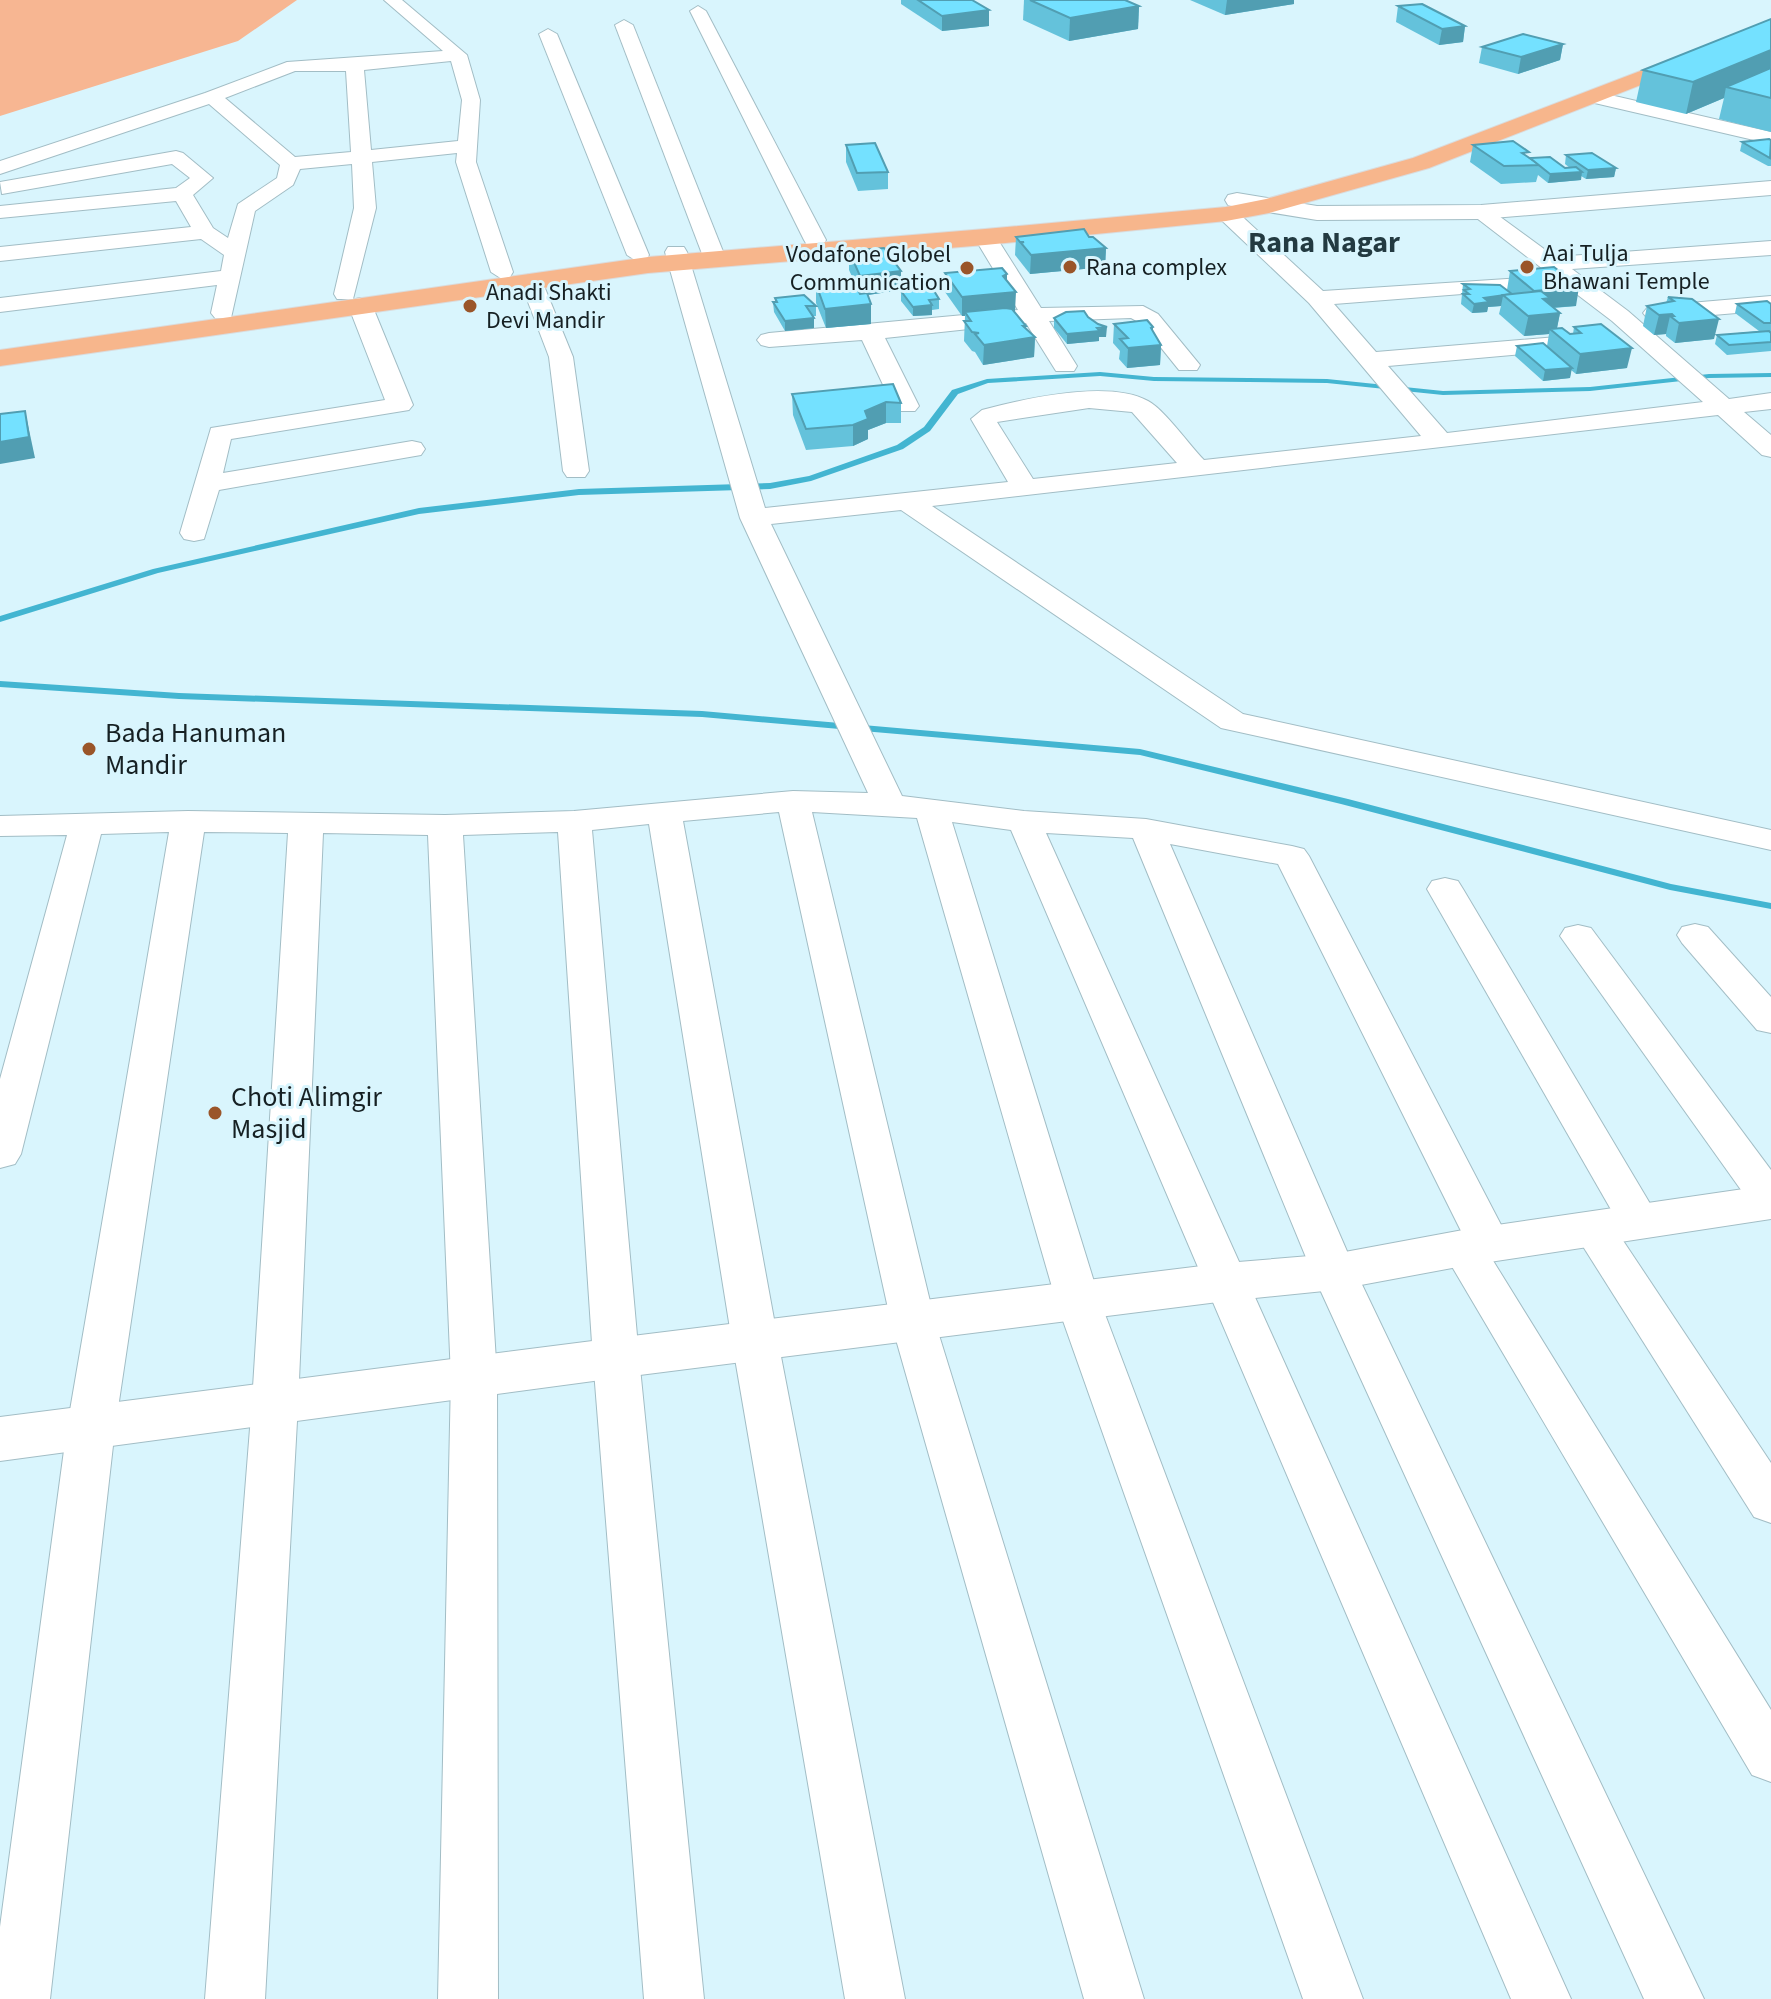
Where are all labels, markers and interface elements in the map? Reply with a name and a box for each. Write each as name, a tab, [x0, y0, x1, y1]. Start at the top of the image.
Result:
district label: Rana Nagar	[1248, 221, 1400, 264]
place label: Aai Tulja Bhawani Temple	[1543, 236, 1710, 299]
place label: Vodafone Globel Communication	[786, 237, 951, 300]
place label: Rana complex	[1086, 250, 1227, 285]
marker: Rana complex	[1061, 258, 1079, 276]
marker: Aai Tulja Bhawani Temple	[1518, 258, 1536, 276]
marker: Vodafone Globel Communication	[958, 259, 976, 277]
place label: Anadi Shakti Devi Mandir	[486, 275, 612, 338]
marker: Anadi Shakti Devi Mandir	[461, 297, 479, 315]
place label: Bada Hanuman Mandir	[105, 713, 286, 785]
marker: Bada Hanuman Mandir	[80, 740, 98, 758]
place label: Choti Alimgir Masjid	[231, 1077, 382, 1149]
marker: Choti Alimgir Masjid	[206, 1104, 224, 1122]

